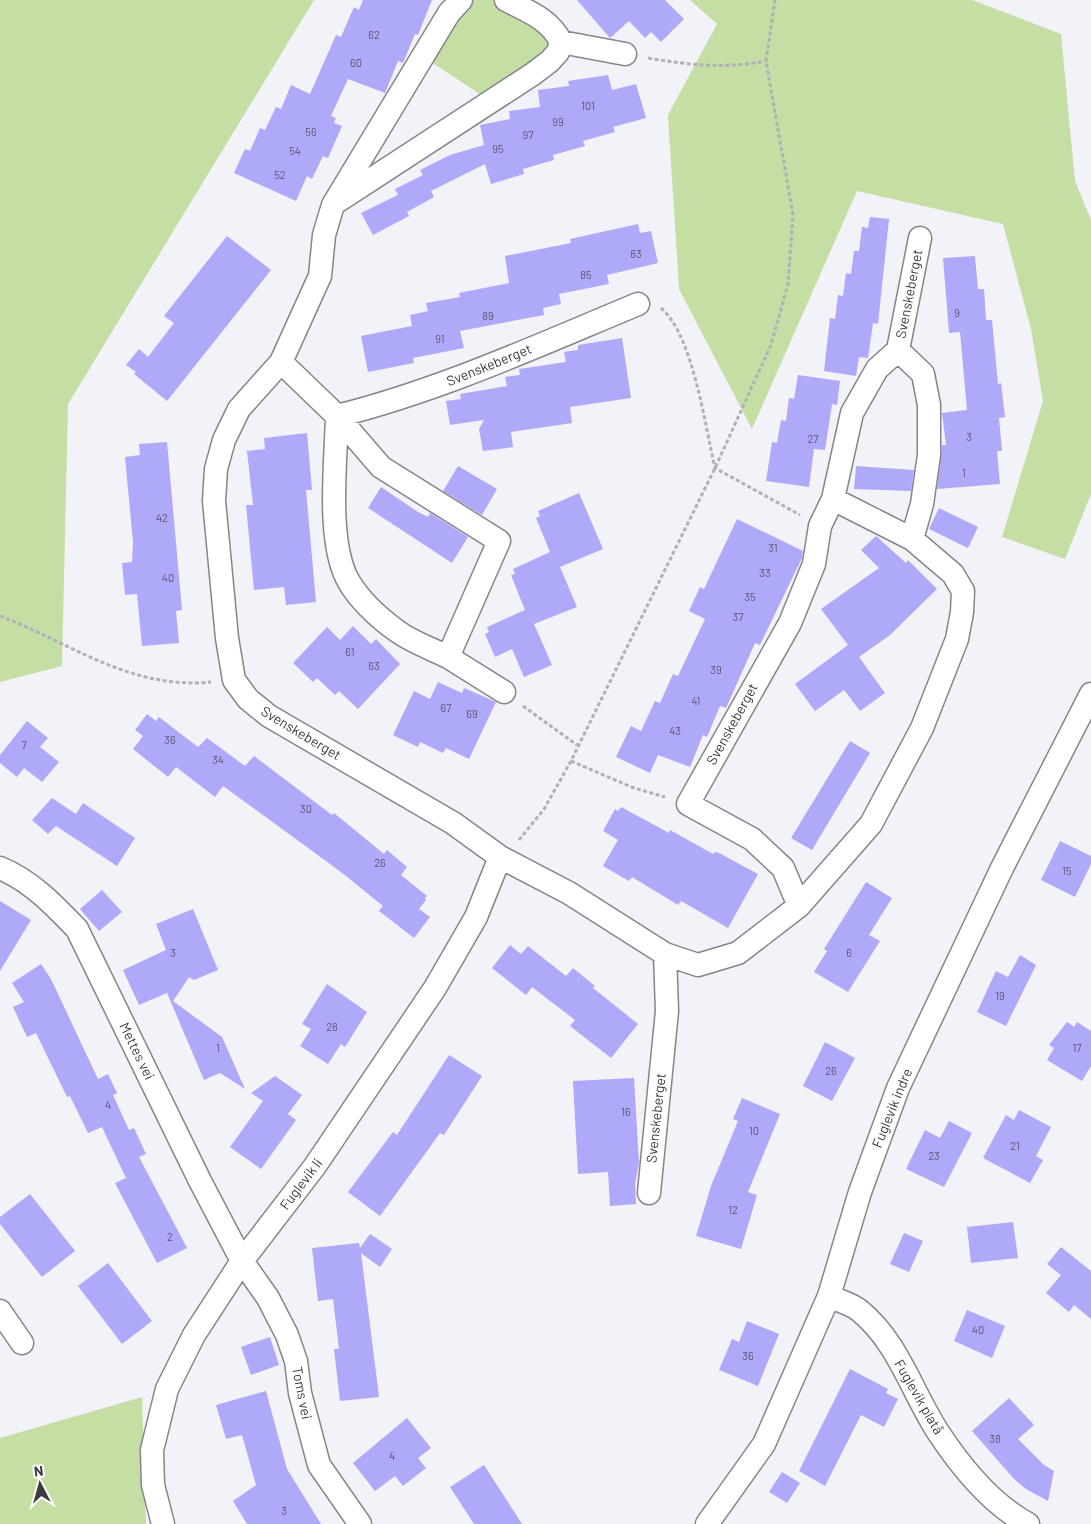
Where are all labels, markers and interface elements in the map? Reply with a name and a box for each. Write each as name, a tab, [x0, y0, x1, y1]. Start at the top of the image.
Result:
house number: 62	[368, 28, 380, 41]
house number: 60	[350, 56, 362, 69]
house number: 101	[581, 99, 595, 112]
house number: 99	[552, 115, 564, 128]
house number: 56	[305, 125, 317, 138]
house number: 97	[523, 128, 533, 141]
house number: 95	[492, 142, 504, 155]
house number: 54	[289, 144, 301, 157]
house number: 52	[274, 168, 286, 181]
house number: 83	[630, 247, 642, 260]
street label: Svenskeberget	[892, 248, 925, 340]
house number: 85	[580, 268, 592, 281]
house number: 9	[954, 306, 960, 319]
house number: 89	[482, 309, 494, 322]
house number: 91	[435, 332, 445, 345]
street label: Svenskeberget	[444, 340, 534, 389]
house number: 3	[966, 430, 972, 443]
house number: 27	[807, 432, 819, 445]
house number: 1	[962, 466, 966, 479]
house number: 42	[156, 511, 168, 524]
house number: 31	[768, 541, 778, 554]
house number: 33	[759, 566, 771, 579]
house number: 40	[162, 571, 174, 584]
house number: 35	[744, 590, 756, 603]
house number: 37	[733, 610, 743, 623]
house number: 61	[345, 645, 355, 658]
house number: 63	[368, 659, 380, 672]
house number: 39	[710, 663, 722, 676]
street label: Svenskeberget	[702, 680, 761, 767]
house number: 41	[692, 694, 700, 707]
house number: 67	[441, 701, 451, 714]
street label: Svenskeberget	[258, 702, 344, 763]
house number: 69	[466, 707, 478, 720]
house number: 43	[669, 724, 681, 737]
house number: 36	[164, 733, 176, 746]
house number: 7	[21, 738, 27, 751]
house number: 34	[212, 753, 224, 766]
house number: 30	[300, 802, 312, 815]
house number: 26	[374, 856, 386, 869]
house number: 15	[1062, 864, 1072, 877]
house number: 3	[170, 946, 176, 959]
house number: 6	[846, 946, 852, 959]
house number: 19	[995, 989, 1005, 1002]
street label: Mettes vei	[116, 1019, 159, 1082]
house number: 28	[326, 1020, 338, 1033]
house number: 1	[216, 1041, 220, 1054]
house number: 17	[1072, 1041, 1082, 1054]
house number: 26	[825, 1064, 837, 1077]
street label: Fuglevik indre	[868, 1065, 915, 1150]
street label: Svenskeberget	[642, 1072, 669, 1164]
house number: 4	[105, 1098, 111, 1111]
house number: 16	[621, 1105, 631, 1118]
house number: 10	[749, 1124, 759, 1137]
house number: 21	[1010, 1139, 1020, 1152]
house number: 23	[928, 1149, 940, 1162]
street label: Fuglevik li	[276, 1155, 325, 1213]
house number: 12	[728, 1203, 738, 1216]
house number: 2	[167, 1230, 173, 1243]
house number: 40	[972, 1323, 984, 1336]
house number: 36	[742, 1349, 754, 1362]
street label: Fuglevik platå	[891, 1356, 948, 1437]
street label: Toms vei	[289, 1365, 316, 1421]
house number: 38	[989, 1432, 1001, 1445]
house number: 4	[389, 1449, 395, 1462]
north arrow	[15, 1459, 65, 1509]
text: N	[33, 1462, 44, 1480]
house number: 3	[281, 1504, 287, 1517]

